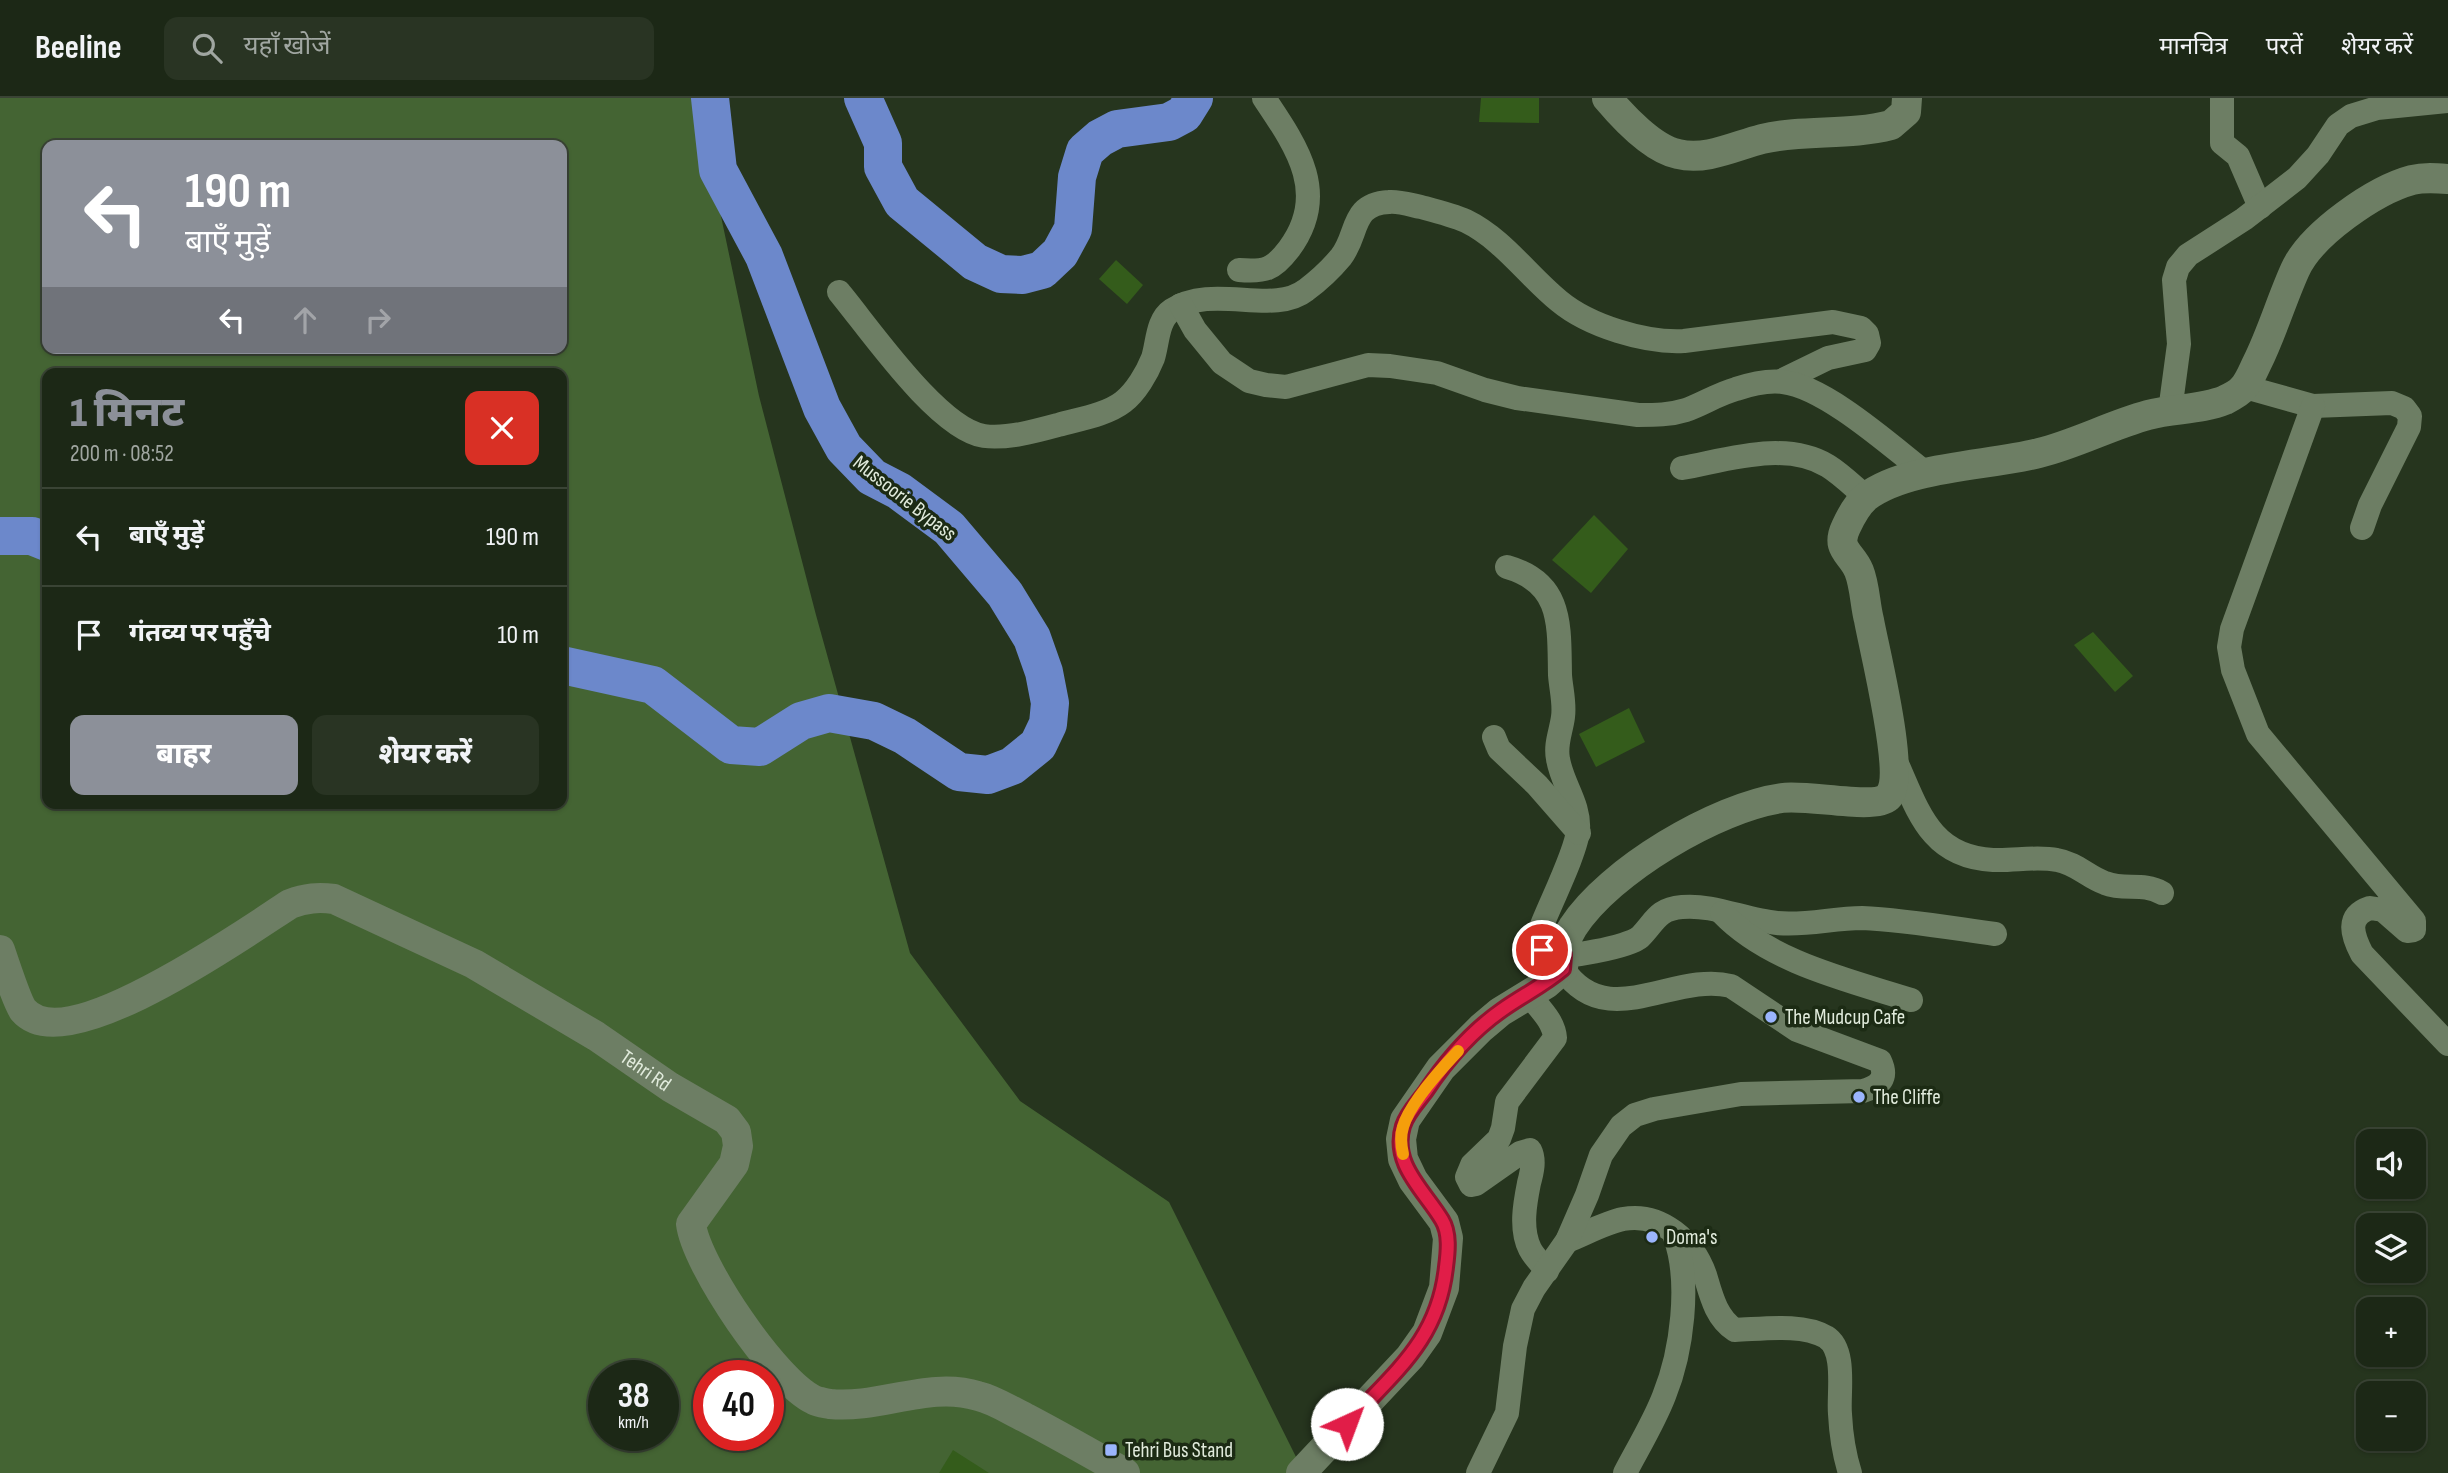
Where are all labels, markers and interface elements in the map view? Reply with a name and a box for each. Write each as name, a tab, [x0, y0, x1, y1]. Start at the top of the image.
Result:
search box	[164, 17, 654, 80]
text: Beeline	[35, 28, 122, 68]
icon: search	[188, 29, 226, 67]
text: यहाँ खोजें	[244, 31, 331, 62]
text: मानचित्र	[2159, 32, 2228, 61]
text: परतें	[2266, 32, 2303, 61]
text: शेयर करें	[2341, 32, 2413, 61]
text: 190 m	[185, 163, 291, 222]
icon: left	[70, 168, 161, 259]
text: बाएँ मुड़ें	[185, 223, 271, 262]
icon: left	[213, 301, 251, 339]
icon: ahead	[286, 301, 324, 339]
icon: right	[359, 301, 397, 339]
text: 1 मिनट	[70, 388, 184, 439]
button: close	[465, 391, 539, 465]
text: 200 m · 08:52	[70, 440, 174, 468]
street label: Mussoorie Bypass	[848, 450, 961, 546]
icon: left	[70, 518, 108, 556]
text: बाएँ मुड़ें	[129, 520, 204, 551]
text: 190 m	[486, 522, 539, 553]
icon: arrive	[70, 616, 108, 654]
text: गंतव्य पर पहुँचे	[129, 618, 271, 649]
text: 10 m	[497, 620, 539, 651]
button: बाहर	[70, 715, 298, 795]
button: शेयर करें	[312, 715, 539, 795]
pin	[1512, 920, 1572, 980]
icon: arrive	[1523, 931, 1561, 969]
place label: The Mudcup Cafe	[1785, 1005, 1905, 1030]
marker: The Mudcup Cafe	[1763, 1009, 1779, 1025]
street label: Tehri Rd	[615, 1045, 676, 1097]
place label: The Cliffe	[1873, 1085, 1941, 1110]
marker: The Cliffe	[1851, 1089, 1867, 1105]
map controls	[2356, 1129, 2426, 1451]
button: sound	[2356, 1129, 2426, 1199]
button: layers	[2356, 1213, 2426, 1283]
place label: Doma's	[1666, 1225, 1717, 1250]
marker: Doma's	[1644, 1229, 1660, 1245]
button: +	[2356, 1297, 2426, 1367]
speed limit sign: 40	[693, 1360, 784, 1451]
text: 38	[617, 1375, 650, 1418]
button: −	[2356, 1381, 2426, 1451]
position arrow	[1310, 1387, 1384, 1461]
text: km/h	[618, 1412, 649, 1433]
place label: Tehri Bus Stand	[1125, 1438, 1233, 1463]
marker: Tehri Bus Stand	[1103, 1442, 1119, 1458]

